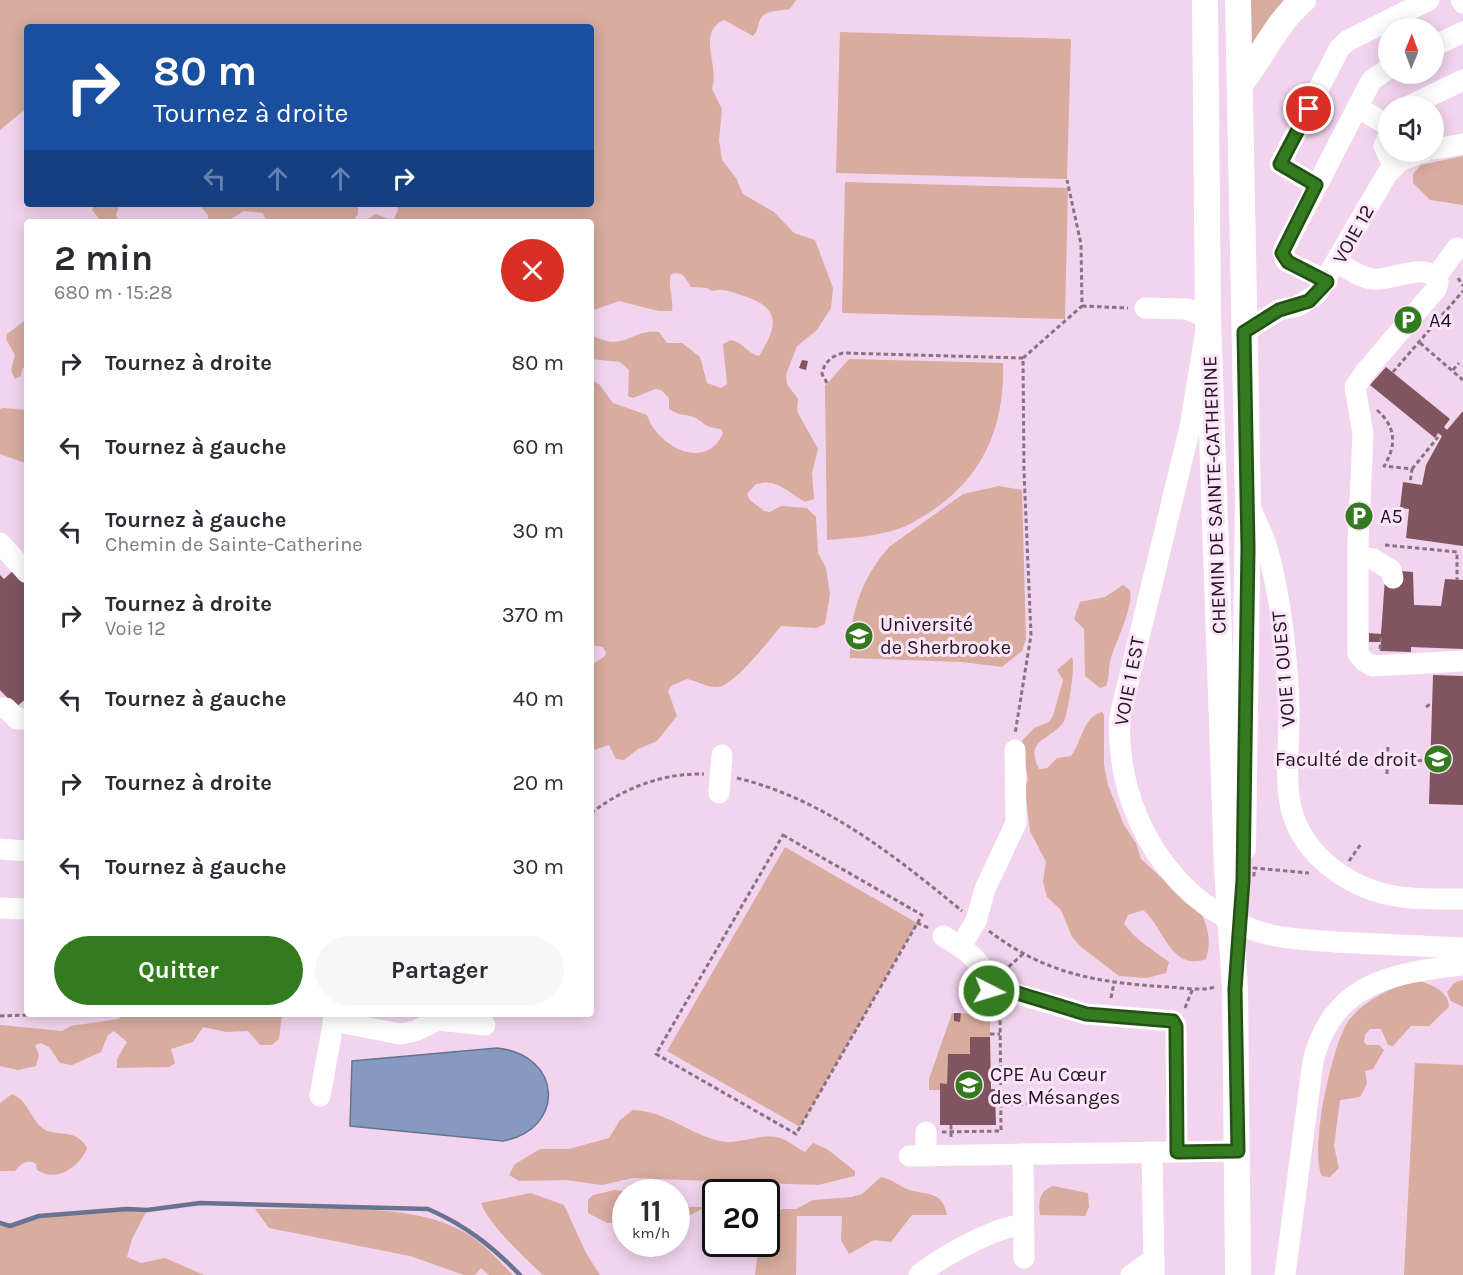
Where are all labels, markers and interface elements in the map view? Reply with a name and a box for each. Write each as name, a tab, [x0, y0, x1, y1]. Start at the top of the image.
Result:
north arrow	[1378, 18, 1444, 84]
map controls	[1378, 18, 1444, 162]
text: 80 m	[153, 46, 257, 96]
icon: right	[54, 48, 132, 126]
pin	[1283, 83, 1334, 134]
icon: arrive	[1292, 92, 1325, 125]
button: sound	[1378, 96, 1444, 162]
text: Tournez à droite	[153, 97, 348, 129]
icon: left	[198, 162, 231, 195]
icon: ahead	[261, 162, 294, 195]
icon: ahead	[324, 162, 357, 195]
icon: right	[387, 162, 420, 195]
street label: VOIE 12	[1328, 201, 1379, 268]
text: 2 min	[54, 237, 153, 279]
button: close	[501, 239, 564, 302]
text: 680 m · 15:28	[54, 281, 173, 304]
parking icon: A4	[1392, 304, 1424, 336]
place label: A4	[1429, 309, 1452, 332]
icon: right	[54, 347, 87, 380]
text: Tournez à droite	[105, 350, 272, 376]
text: 80 m	[512, 350, 564, 376]
street label: CHEMIN DE SAINTE-CATHERINE	[1198, 355, 1231, 635]
icon: left	[54, 431, 87, 464]
text: Tournez à gauche	[105, 434, 286, 460]
text: 60 m	[513, 434, 564, 460]
parking icon: A5	[1343, 500, 1375, 532]
place label: A5	[1380, 505, 1403, 528]
text: Tournez à gauche	[105, 507, 286, 533]
icon: left	[54, 515, 87, 548]
text: 30 m	[512, 518, 564, 544]
text: Chemin de Sainte-Catherine	[105, 533, 363, 556]
text: Tournez à droite	[105, 591, 272, 617]
icon: right	[54, 599, 87, 632]
text: 370 m	[502, 602, 564, 628]
street label: VOIE 1 OUEST	[1267, 610, 1300, 728]
place label: Université de Sherbrooke	[880, 613, 1011, 659]
text: Voie 12	[105, 617, 166, 640]
school or university icon: Université de Sherbrooke	[843, 620, 875, 652]
street label: VOIE 1 EST	[1110, 635, 1149, 728]
icon: left	[54, 683, 87, 716]
text: Tournez à gauche	[105, 686, 286, 712]
text: 40 m	[513, 686, 564, 712]
school or university icon: Faculté de droit	[1422, 743, 1454, 775]
place label: Faculté de droit	[1275, 748, 1417, 771]
icon: right	[54, 767, 87, 800]
text: Tournez à droite	[105, 770, 272, 796]
text: 20 m	[512, 770, 564, 796]
icon: left	[54, 851, 87, 884]
text: Tournez à gauche	[105, 854, 286, 880]
text: 30 m	[512, 854, 564, 880]
button: Quitter	[54, 936, 303, 1005]
button: Partager	[315, 936, 564, 1005]
position arrow	[957, 959, 1021, 1023]
place label: CPE Au Cœur des Mésanges	[990, 1063, 1120, 1109]
school or university icon: CPE Au Cœur des Mésanges	[953, 1069, 985, 1101]
speed limit sign: 20	[702, 1179, 780, 1257]
text: 11	[640, 1193, 662, 1229]
text: km/h	[632, 1224, 670, 1242]

